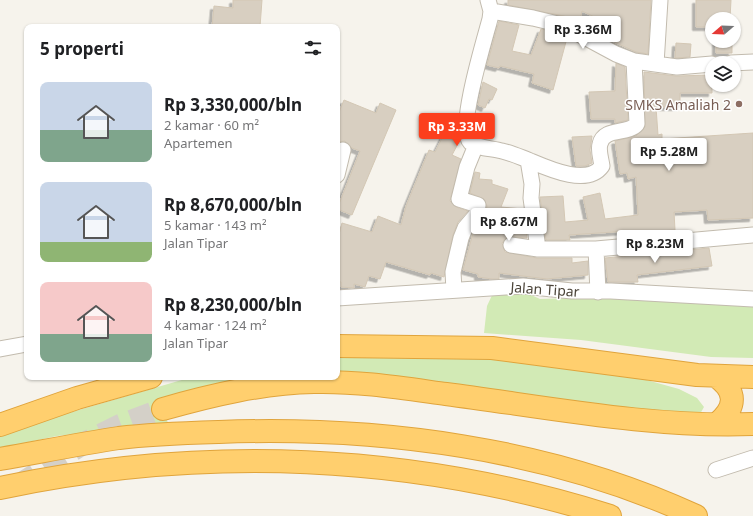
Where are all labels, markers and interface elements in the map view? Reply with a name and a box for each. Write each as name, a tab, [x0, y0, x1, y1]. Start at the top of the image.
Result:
north arrow	[705, 12, 741, 48]
map controls	[705, 12, 741, 92]
pin: Rp 3.36M	[542, 16, 624, 50]
text: Rp 3.36M	[554, 20, 612, 38]
text: 5 properti	[40, 37, 124, 60]
icon: filters	[302, 37, 324, 59]
button: layers	[705, 56, 741, 92]
text: Rp 3,330,000/bln	[164, 93, 302, 116]
place label: SMKS Amaliah 2	[625, 95, 731, 114]
icon: home	[72, 98, 120, 146]
marker: SMKS Amaliah 2	[734, 99, 744, 109]
pin: Rp 3.33M	[416, 113, 498, 147]
text: 2 kamar · 60 m²	[164, 116, 259, 134]
text: Rp 3.33M	[428, 117, 486, 135]
text: Apartemen	[164, 134, 233, 152]
pin: Rp 5.28M	[628, 138, 710, 172]
text: Rp 5.28M	[640, 142, 698, 160]
text: Rp 8,670,000/bln	[164, 193, 302, 216]
icon: home	[72, 198, 120, 246]
pin: Rp 8.67M	[468, 208, 550, 242]
text: Rp 8.67M	[480, 212, 538, 230]
text: 5 kamar · 143 m²	[164, 216, 267, 234]
pin: Rp 8.23M	[614, 230, 696, 264]
text: Jalan Tipar	[164, 234, 228, 252]
text: Rp 8.23M	[626, 234, 684, 252]
street label: Jalan Tipar	[508, 277, 580, 301]
text: Rp 8,230,000/bln	[164, 293, 302, 316]
icon: home	[72, 298, 120, 346]
text: 4 kamar · 124 m²	[164, 316, 267, 334]
text: Jalan Tipar	[164, 334, 228, 352]

